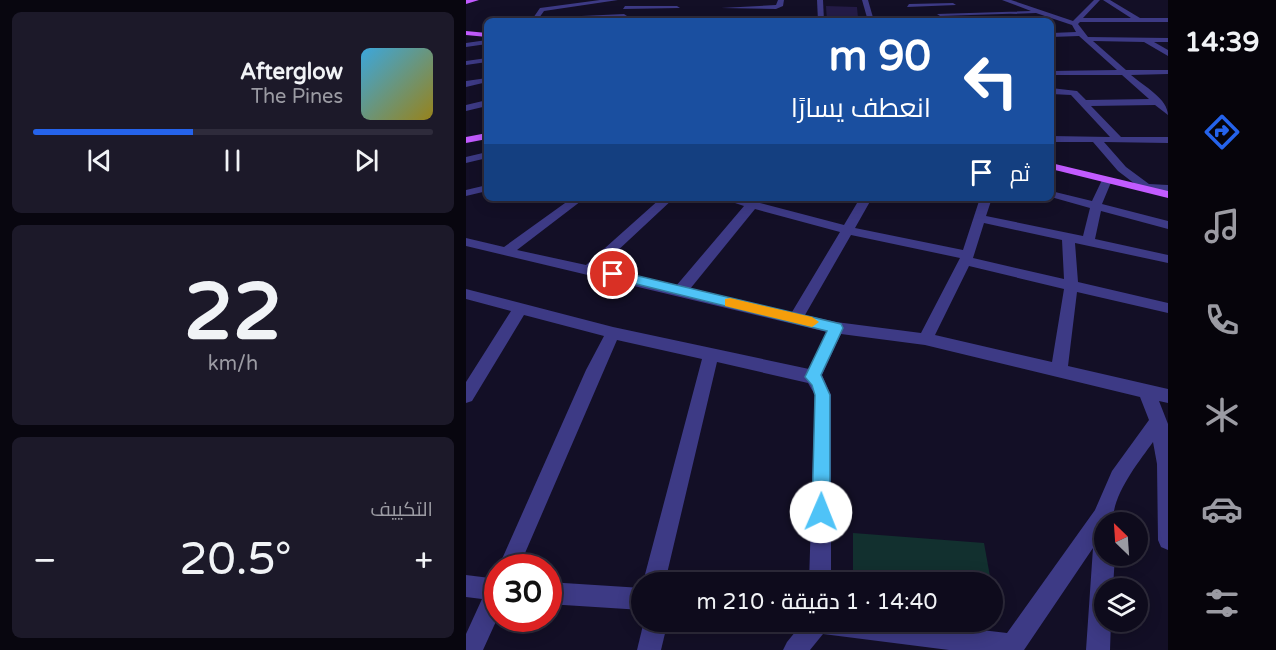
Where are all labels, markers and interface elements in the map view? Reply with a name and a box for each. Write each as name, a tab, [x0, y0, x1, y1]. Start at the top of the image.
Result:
text: 14:39	[1185, 26, 1259, 59]
text: 90 m	[829, 31, 931, 82]
icon: left	[952, 42, 1030, 120]
text: Afterglow	[240, 59, 343, 85]
text: The Pines	[251, 85, 343, 109]
text: انعطف يسارًا	[791, 92, 931, 125]
icon: directions	[1201, 111, 1243, 153]
icon: previous	[83, 144, 116, 177]
icon: pause	[216, 144, 249, 177]
icon: next	[350, 144, 383, 177]
icon: arrive	[965, 156, 998, 189]
text: ثم	[1010, 161, 1030, 187]
icon: music	[1201, 205, 1243, 247]
pin	[587, 248, 638, 299]
icon: arrive	[596, 257, 629, 290]
text: 22	[184, 266, 282, 360]
icon: phone	[1201, 299, 1243, 341]
text: km/h	[208, 352, 258, 376]
icon: climate	[1201, 394, 1243, 436]
position arrow	[789, 480, 853, 544]
icon: car	[1201, 488, 1243, 530]
text: التكييف	[370, 498, 433, 522]
north arrow	[1094, 512, 1148, 566]
map controls	[1094, 512, 1148, 632]
text: 20.5°	[179, 533, 292, 587]
text: −	[33, 541, 57, 580]
text: +	[414, 541, 433, 580]
speed limit sign: 30	[484, 554, 562, 632]
button: layers	[1094, 578, 1148, 632]
icon: filters	[1201, 582, 1243, 624]
text: 14:40 · 1 دقيقة · 210 m	[697, 589, 937, 615]

